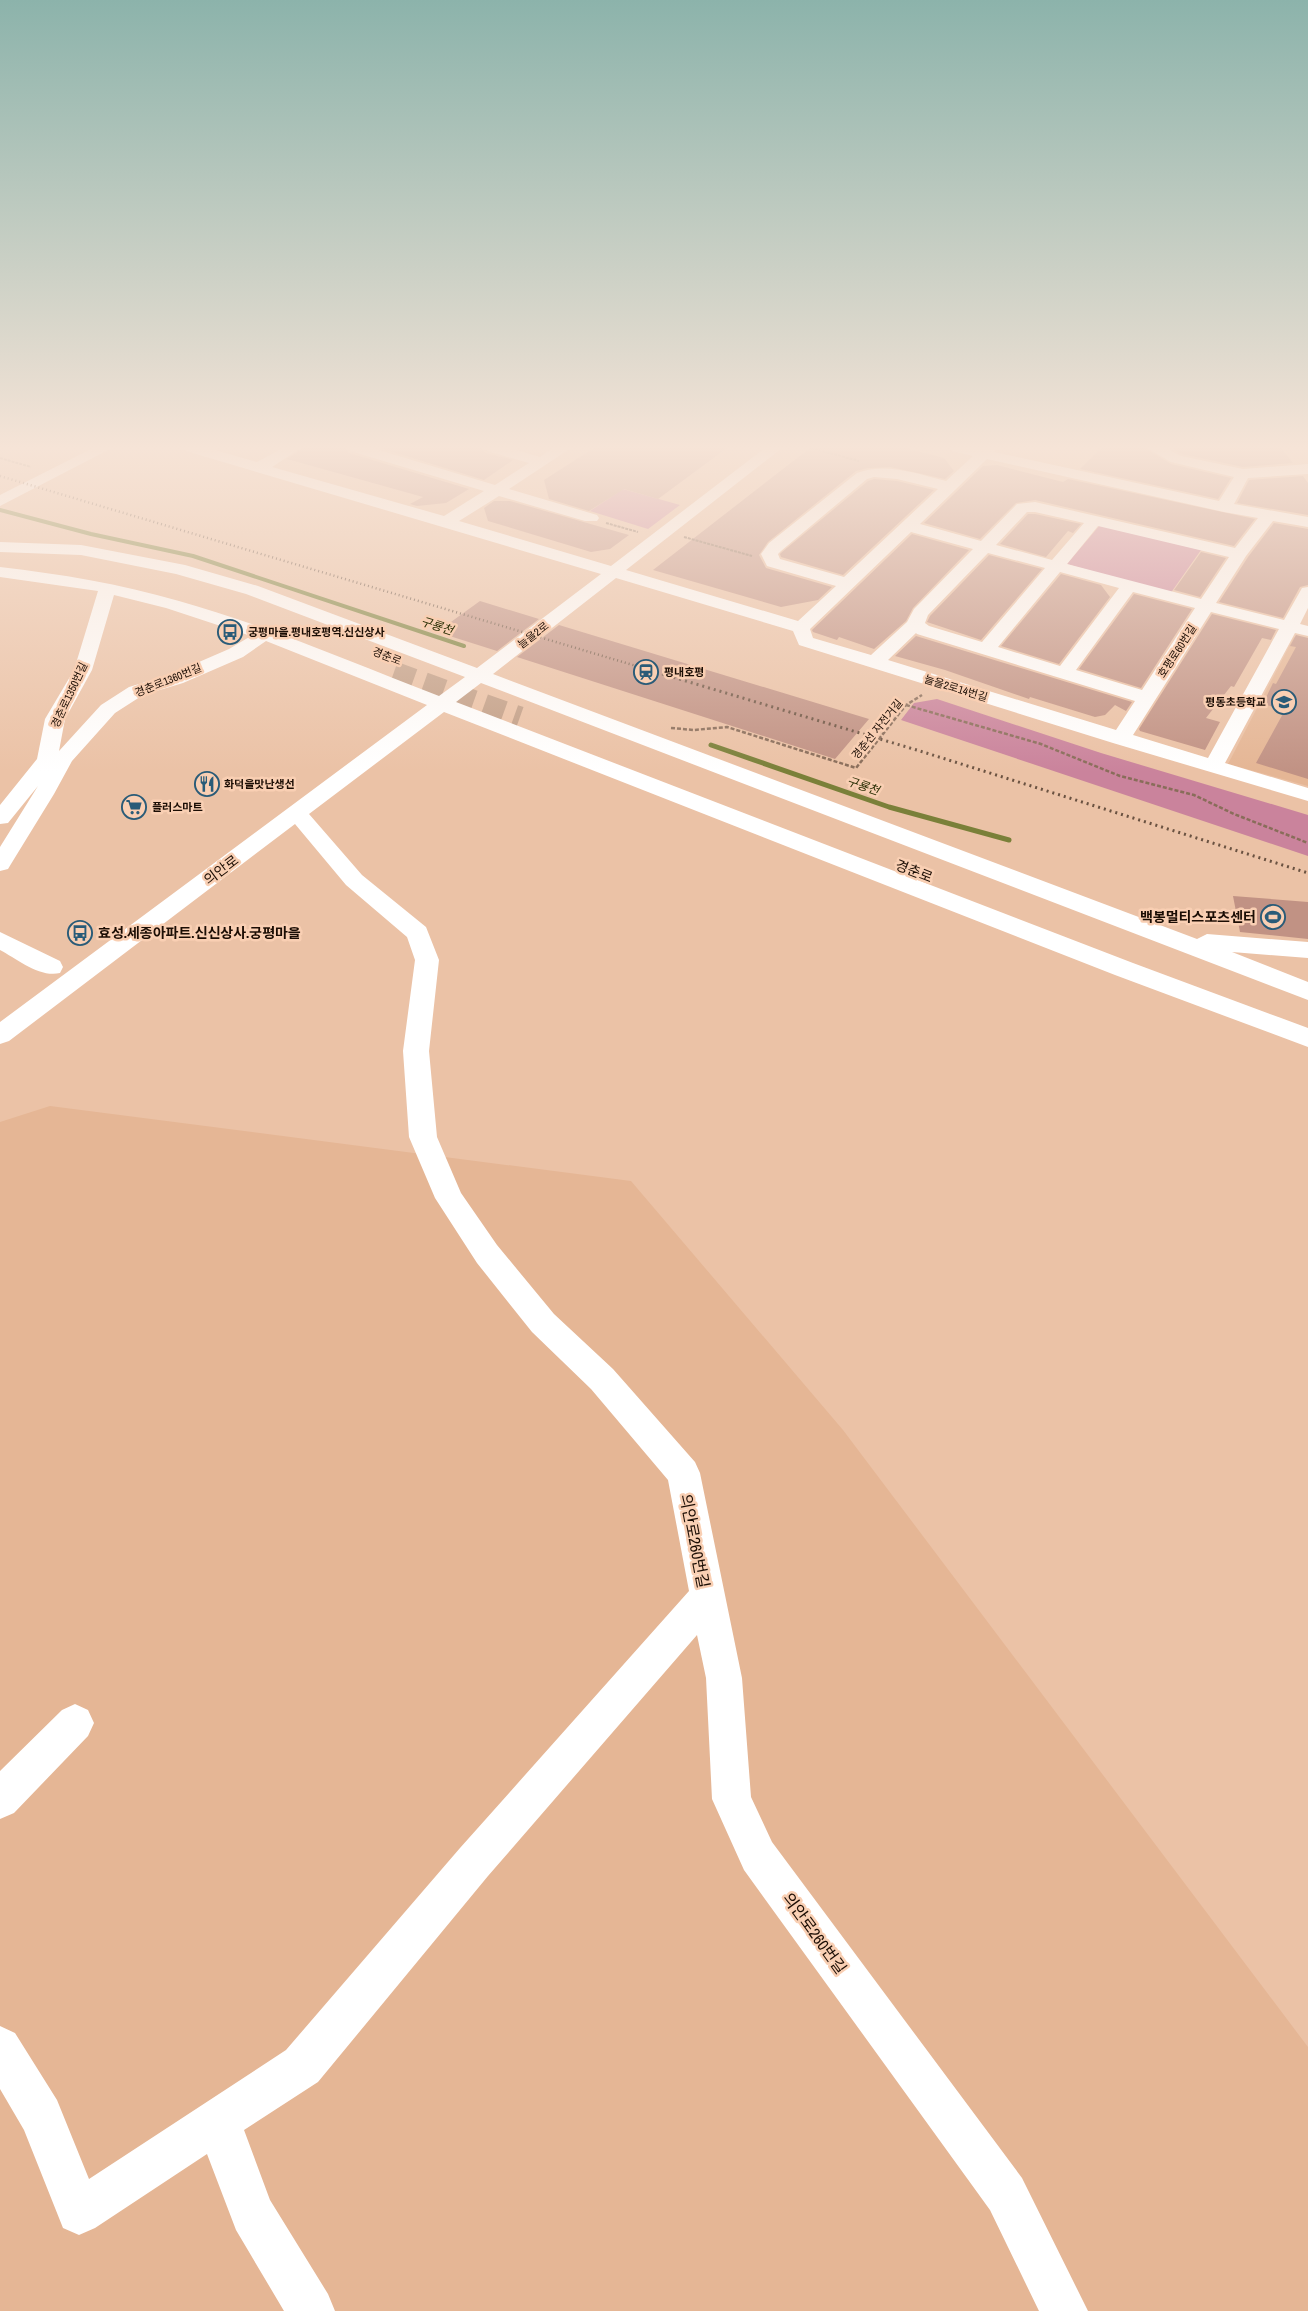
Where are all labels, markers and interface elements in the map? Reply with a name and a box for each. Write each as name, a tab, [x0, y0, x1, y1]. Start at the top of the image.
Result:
water label: 구룡천	[419, 613, 457, 639]
bus stop icon: 궁평마을.평내호평역.신신상사	[217, 619, 243, 645]
street label: 늘을2로	[515, 619, 551, 651]
street label: 호평로60번길	[1155, 622, 1199, 680]
place label: 궁평마을.평내호평역.신신상사	[248, 625, 385, 639]
street label: 경춘로	[370, 644, 404, 668]
station icon: 평내호평	[633, 659, 659, 685]
street label: 경춘로1350번길	[48, 660, 90, 730]
street label: 경춘로1360번길	[133, 660, 203, 700]
place label: 평내호평	[664, 665, 704, 679]
street label: 늘을2로14번길	[923, 672, 989, 704]
school or university icon: 평동초등학교	[1271, 689, 1297, 715]
place label: 평동초등학교	[1205, 695, 1266, 709]
street label: 경춘선 자전거길	[848, 696, 906, 762]
restaurant icon: 화덕을맛난생선	[194, 771, 220, 797]
water label: 구룡천	[845, 773, 883, 800]
place label: 화덕을맛난생선	[224, 777, 295, 791]
supermarket icon: 플러스마트	[121, 794, 147, 820]
place label: 플러스마트	[152, 800, 203, 814]
street label: 의안로	[200, 851, 242, 889]
street label: 경춘로	[893, 856, 935, 886]
sports icon: 백봉멀티스포츠센터	[1260, 904, 1286, 930]
place label: 백봉멀티스포츠센터	[1140, 908, 1256, 926]
bus stop icon: 효성.세종아파트.신신상사.궁평마을	[67, 920, 93, 946]
place label: 효성.세종아파트.신신상사.궁평마을	[98, 924, 301, 942]
street label: 의안로260번길	[675, 1492, 715, 1590]
street label: 의안로260번길	[778, 1888, 852, 1978]

